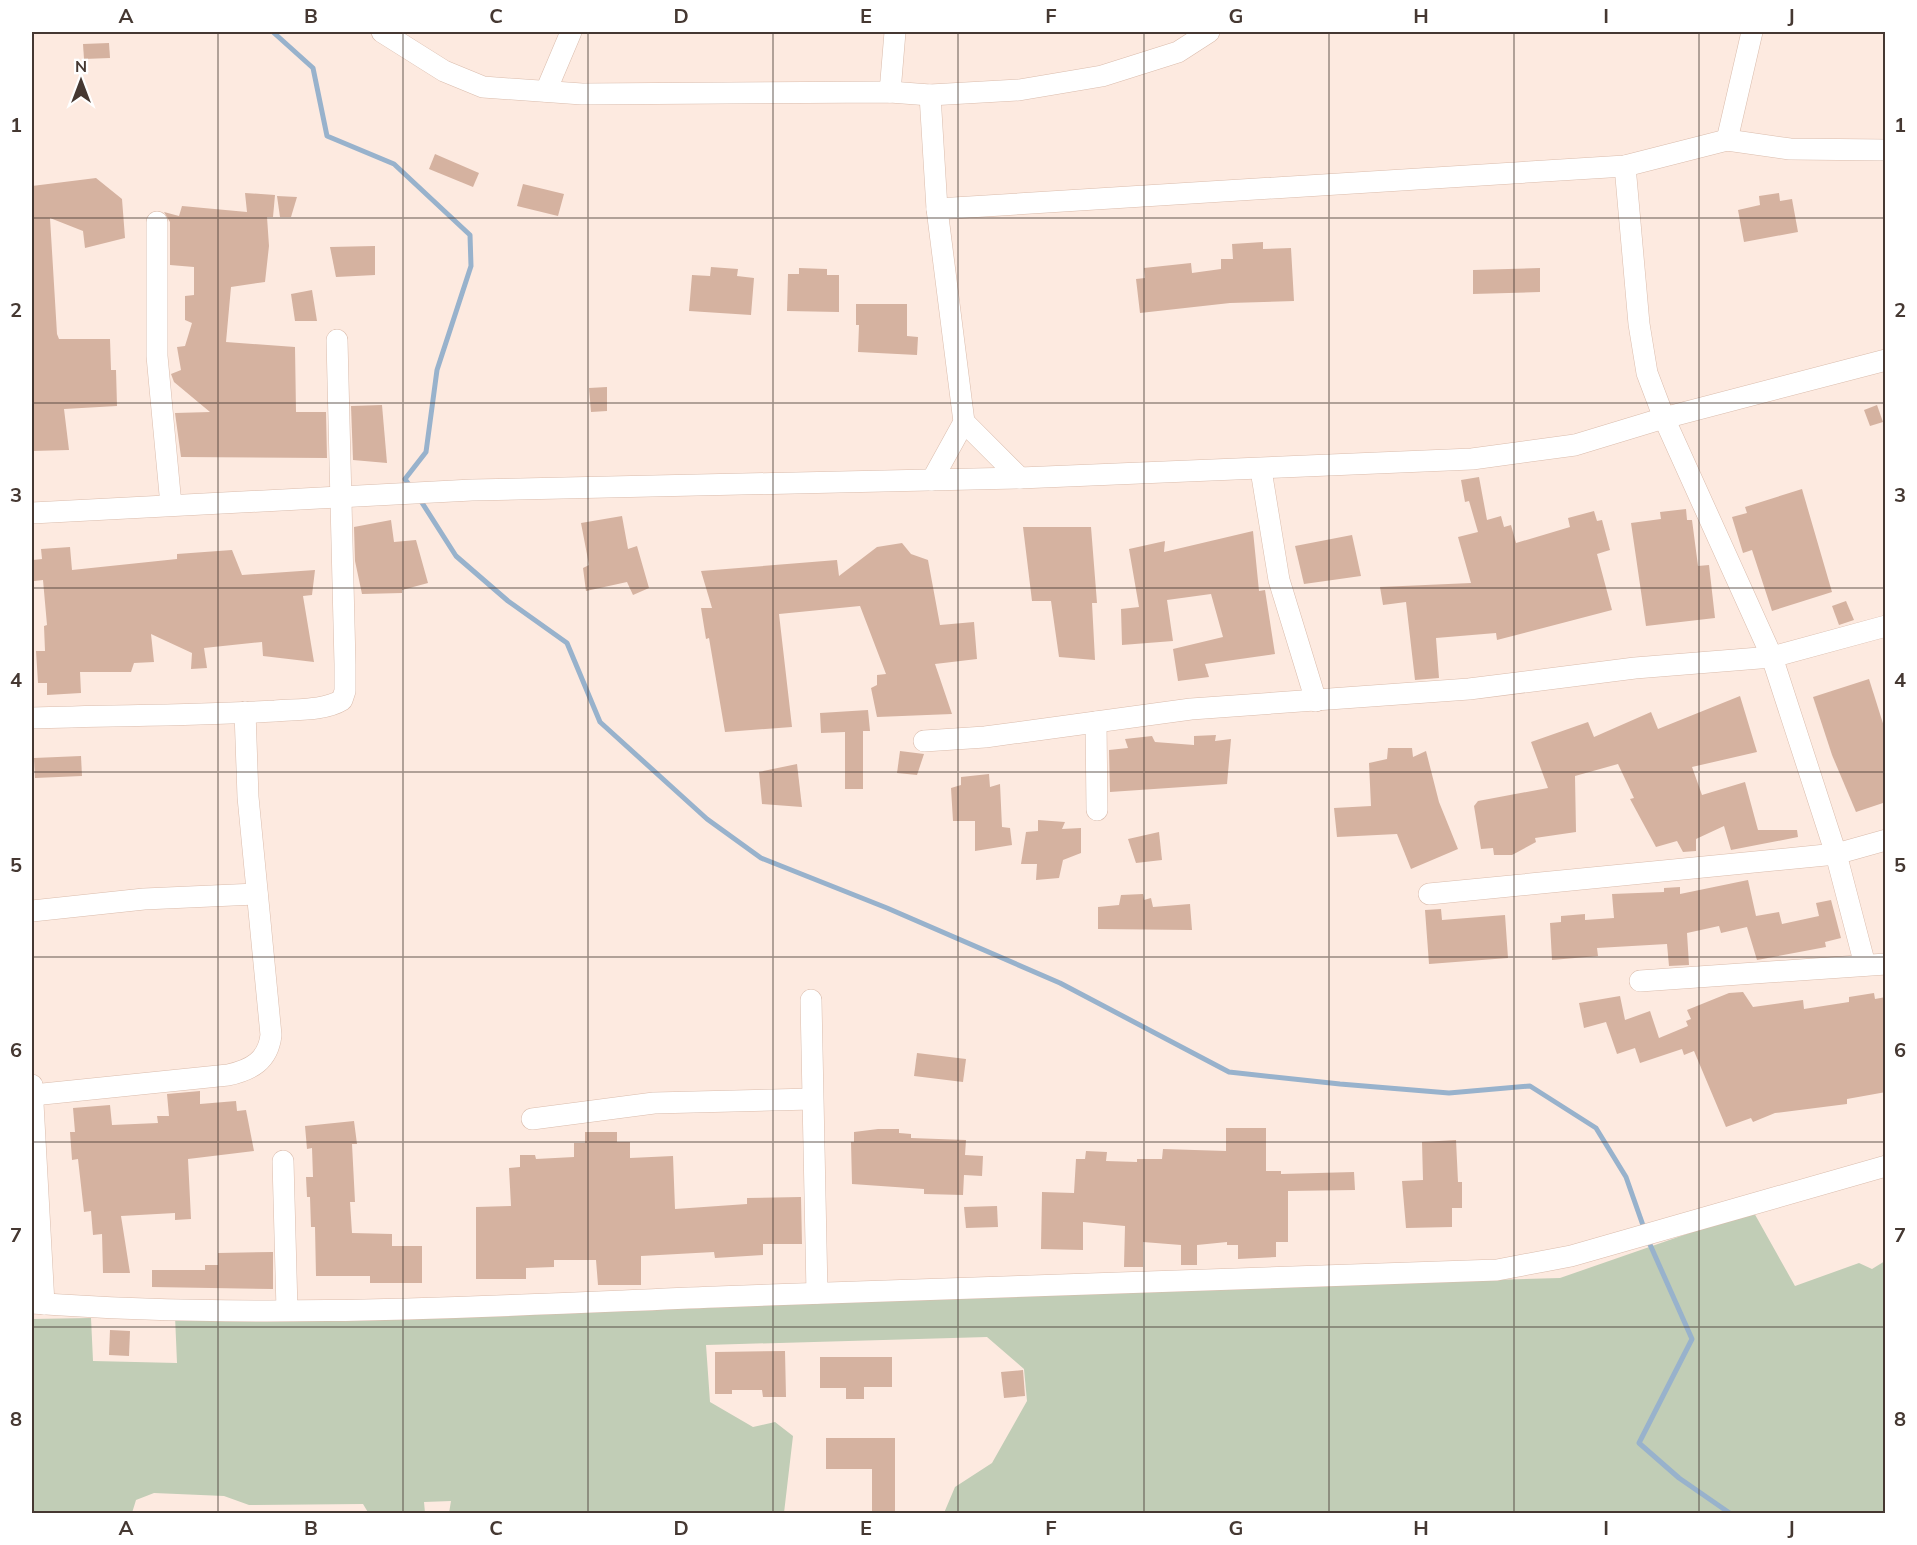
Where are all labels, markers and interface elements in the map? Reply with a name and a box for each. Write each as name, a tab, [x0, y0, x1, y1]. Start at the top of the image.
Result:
text: A	[119, 3, 134, 28]
text: B	[304, 3, 318, 28]
text: C	[489, 3, 503, 28]
text: D	[673, 3, 689, 28]
text: E	[860, 3, 872, 28]
text: F	[1045, 3, 1057, 28]
text: G	[1229, 3, 1243, 28]
text: H	[1413, 3, 1429, 28]
text: I	[1603, 3, 1609, 28]
text: J	[1787, 3, 1795, 28]
north arrow	[51, 51, 111, 111]
text: N	[75, 56, 87, 76]
text: 1	[10, 112, 22, 137]
text: 1	[1894, 112, 1906, 137]
text: 2	[10, 297, 22, 322]
text: 2	[1894, 297, 1906, 322]
text: 3	[10, 482, 22, 507]
text: 3	[1894, 482, 1906, 507]
text: 4	[10, 667, 22, 692]
text: 4	[1894, 667, 1906, 692]
text: 5	[10, 852, 22, 877]
text: 5	[1894, 852, 1906, 877]
text: 6	[10, 1037, 22, 1062]
text: 6	[1894, 1037, 1906, 1062]
text: 7	[10, 1222, 22, 1247]
text: 7	[1894, 1222, 1906, 1247]
text: 8	[10, 1406, 22, 1431]
text: 8	[1894, 1406, 1906, 1431]
text: A	[119, 1515, 134, 1540]
text: B	[304, 1515, 318, 1540]
text: C	[489, 1515, 503, 1540]
text: D	[673, 1515, 689, 1540]
text: E	[860, 1515, 872, 1540]
text: F	[1045, 1515, 1057, 1540]
text: G	[1229, 1515, 1243, 1540]
text: H	[1413, 1515, 1429, 1540]
text: I	[1603, 1515, 1609, 1540]
text: J	[1787, 1515, 1795, 1540]

